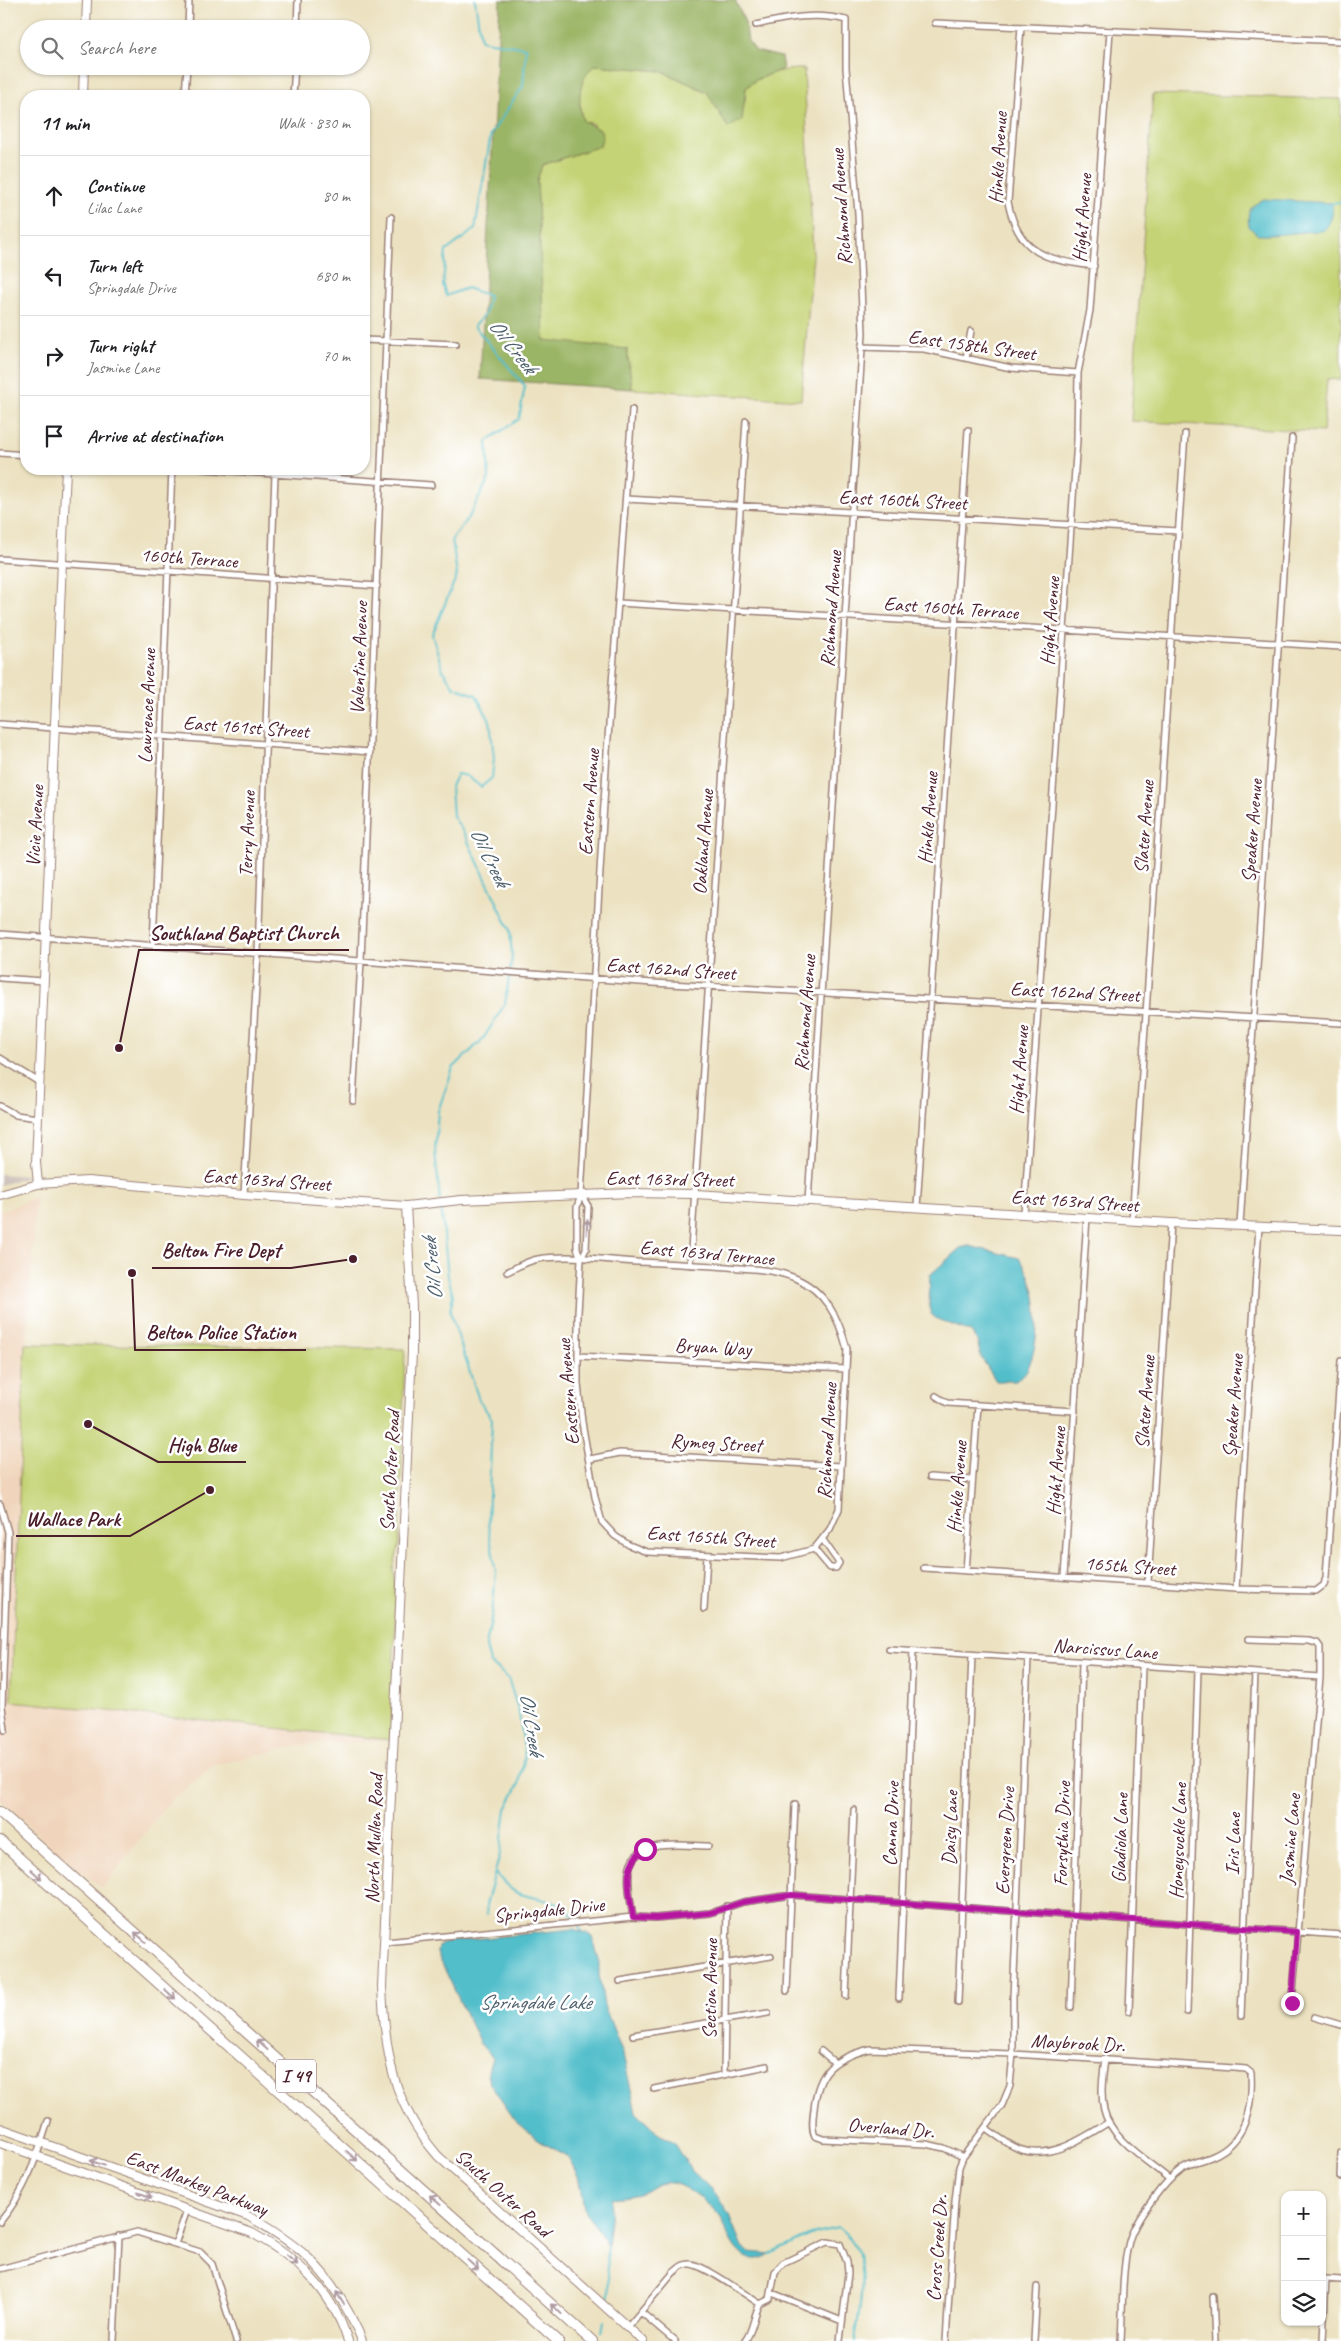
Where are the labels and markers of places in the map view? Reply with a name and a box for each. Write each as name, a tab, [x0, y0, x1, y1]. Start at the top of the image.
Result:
callout: Southland Baptist Church	[139, 914, 349, 950]
callout: Belton Fire Dept	[152, 1232, 291, 1268]
callout: Belton Police Station	[135, 1314, 306, 1350]
callout: High Blue	[158, 1426, 246, 1462]
callout: Wallace Park	[16, 1500, 130, 1536]

